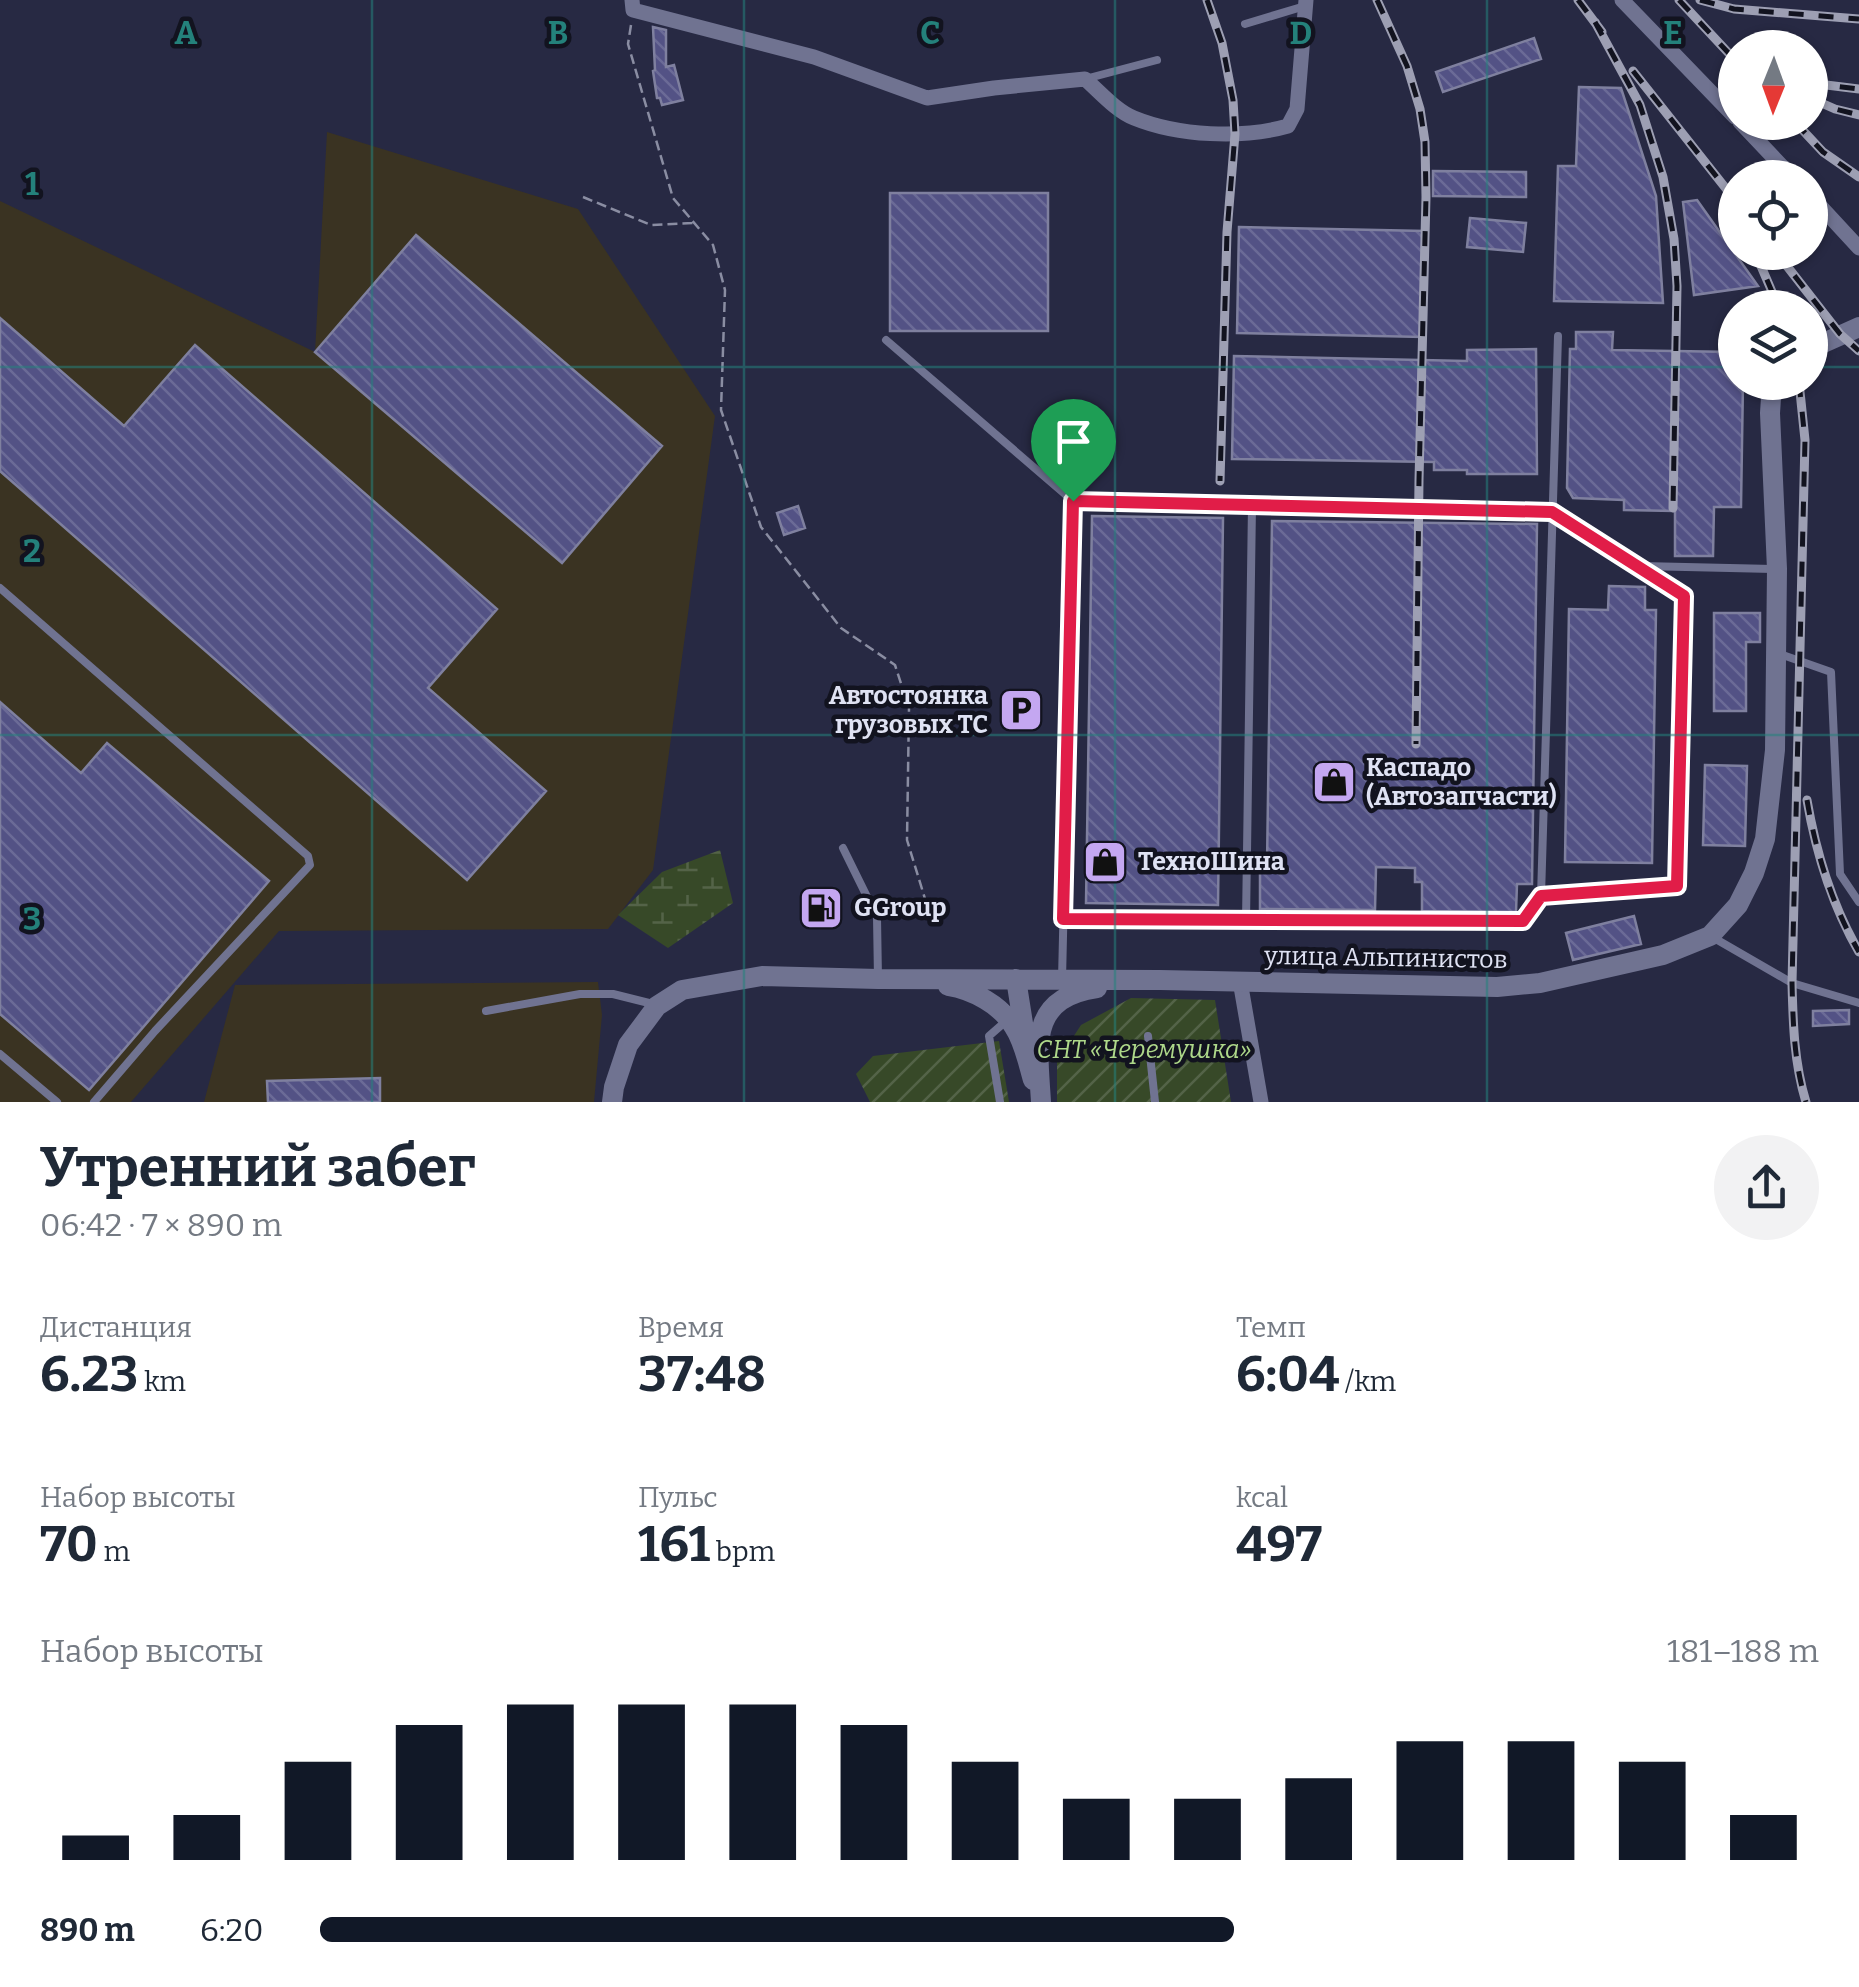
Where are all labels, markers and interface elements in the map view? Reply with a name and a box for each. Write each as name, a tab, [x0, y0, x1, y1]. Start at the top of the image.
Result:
text: A	[175, 14, 198, 52]
text: B	[548, 14, 568, 52]
text: C	[920, 14, 940, 52]
text: D	[1290, 14, 1312, 52]
text: E	[1663, 14, 1683, 52]
north arrow	[1718, 30, 1828, 140]
map controls	[1718, 30, 1828, 400]
button: locate	[1718, 160, 1828, 270]
text: 1	[25, 165, 39, 203]
button: layers	[1718, 290, 1828, 400]
pin	[1031, 399, 1116, 502]
icon: arrive	[1046, 414, 1101, 469]
text: 2	[23, 532, 41, 570]
place label: Автостоянка грузовых ТС	[829, 681, 988, 740]
parking icon: Автостоянка грузовых ТС	[998, 687, 1044, 733]
place label: Каспадо (Автозапчасти)	[1366, 753, 1557, 812]
shop icon: Каспадо (Автозапчасти)	[1311, 759, 1357, 805]
shop icon: ТехноШина	[1082, 839, 1128, 885]
place label: ТехноШина	[1138, 847, 1285, 877]
fuel station icon: GGroup	[798, 885, 844, 931]
place label: GGroup	[854, 893, 947, 923]
text: 3	[23, 900, 41, 938]
street label: улица Альпинистов	[1263, 941, 1508, 975]
park label: СНТ «Черемушка»	[1037, 1035, 1251, 1065]
text: Утренний забег	[40, 1135, 476, 1201]
button: share	[1714, 1135, 1819, 1240]
text: 06:42 · 7 × 890 m	[40, 1206, 282, 1244]
text: Дистанция	[40, 1311, 192, 1344]
text: Время	[638, 1311, 724, 1344]
text: Темп	[1236, 1311, 1306, 1344]
text: 6.23	[40, 1344, 138, 1404]
text: 37:48	[638, 1344, 766, 1404]
text: 6:04	[1236, 1344, 1339, 1404]
text: km	[138, 1365, 186, 1398]
text: /km	[1339, 1365, 1396, 1398]
text: Набор высоты	[40, 1481, 236, 1514]
text: Пульс	[638, 1481, 718, 1514]
text: kcal	[1236, 1481, 1288, 1514]
text: 70	[40, 1514, 98, 1574]
text: 161	[638, 1514, 710, 1574]
text: 497	[1236, 1514, 1322, 1574]
text: m	[98, 1535, 130, 1568]
text: bpm	[710, 1535, 775, 1568]
text: Набор высоты	[40, 1632, 264, 1670]
text: 181–188 m	[1667, 1632, 1819, 1670]
text: 890 m	[40, 1911, 135, 1949]
text: 6:20	[200, 1911, 263, 1949]

